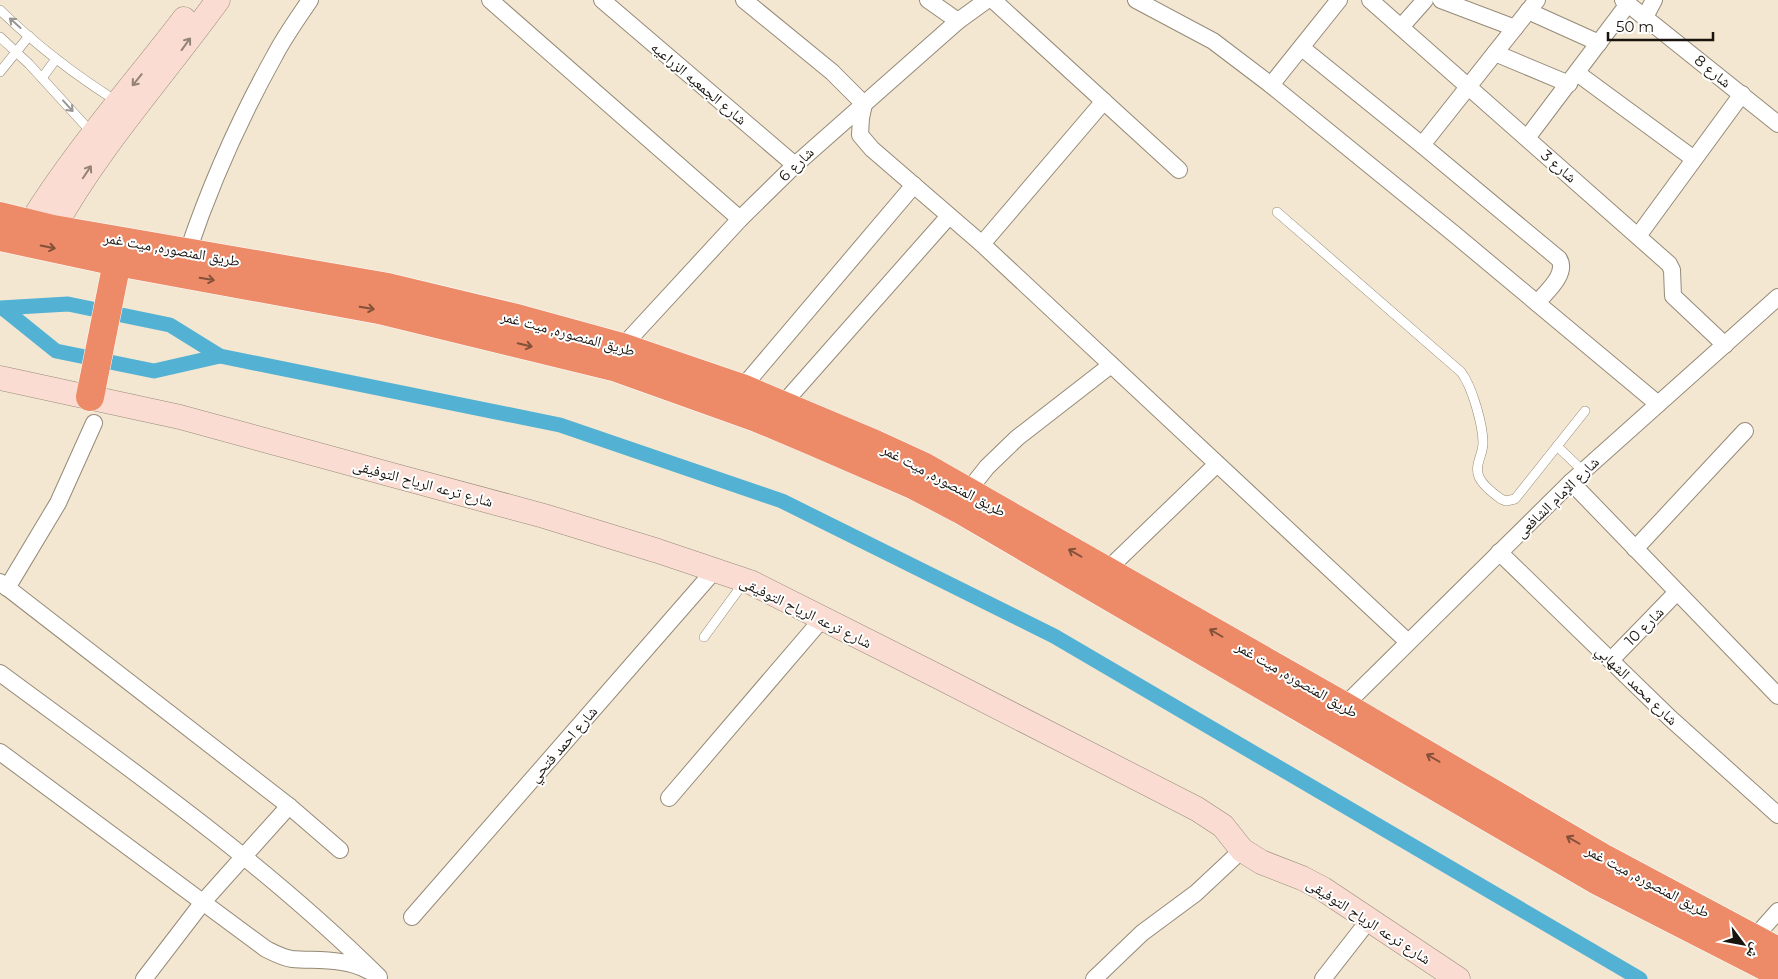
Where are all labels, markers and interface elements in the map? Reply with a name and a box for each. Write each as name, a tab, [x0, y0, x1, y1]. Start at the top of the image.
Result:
scale bar	[1608, 10, 1713, 42]
one-way arrow	[8, 17, 21, 29]
text: 50 m	[1616, 17, 1654, 36]
one-way arrow	[181, 37, 192, 51]
street label: شارع الجمعيه الزراعيه	[646, 37, 751, 130]
street label: شارع 8	[1690, 50, 1735, 92]
one-way arrow	[131, 73, 142, 86]
one-way arrow	[62, 100, 74, 113]
street label: شارع 6	[774, 143, 818, 186]
street label: شارع 3	[1537, 145, 1581, 187]
one-way arrow	[82, 166, 92, 180]
street label: طريق المنصوره, ميت غمر	[101, 227, 242, 271]
one-way arrow	[39, 243, 55, 252]
one-way arrow	[199, 274, 215, 284]
one-way arrow	[359, 303, 375, 313]
street label: طريق المنصوره, ميت غمر	[498, 306, 637, 361]
one-way arrow	[517, 340, 533, 350]
street label: طريق المنصوره, ميت غمر	[877, 439, 1009, 522]
street label: شارع الإمام الشافعى	[1511, 452, 1604, 542]
street label: شارع ترعه الرياح التوفيقى	[351, 455, 495, 512]
one-way arrow	[1068, 547, 1082, 557]
street label: شارع ترعه الرياح التوفيقى	[737, 572, 875, 653]
street label: شارع 10	[1620, 602, 1668, 650]
one-way arrow	[1208, 628, 1223, 638]
street label: طريق المنصوره, ميت غمر	[1231, 636, 1362, 723]
street label: شارع محمد الشهابي	[1590, 641, 1682, 731]
street label: شارع احمد فتحي	[525, 702, 603, 788]
one-way arrow	[1426, 752, 1440, 762]
one-way arrow	[1565, 835, 1580, 845]
street label: طريق المنصوره, ميت غمر	[1581, 840, 1713, 923]
street label: شارع ترعه الرياح التوفيقى	[1303, 874, 1435, 969]
north arrow	[1718, 919, 1768, 969]
text: ش	[1742, 940, 1766, 962]

